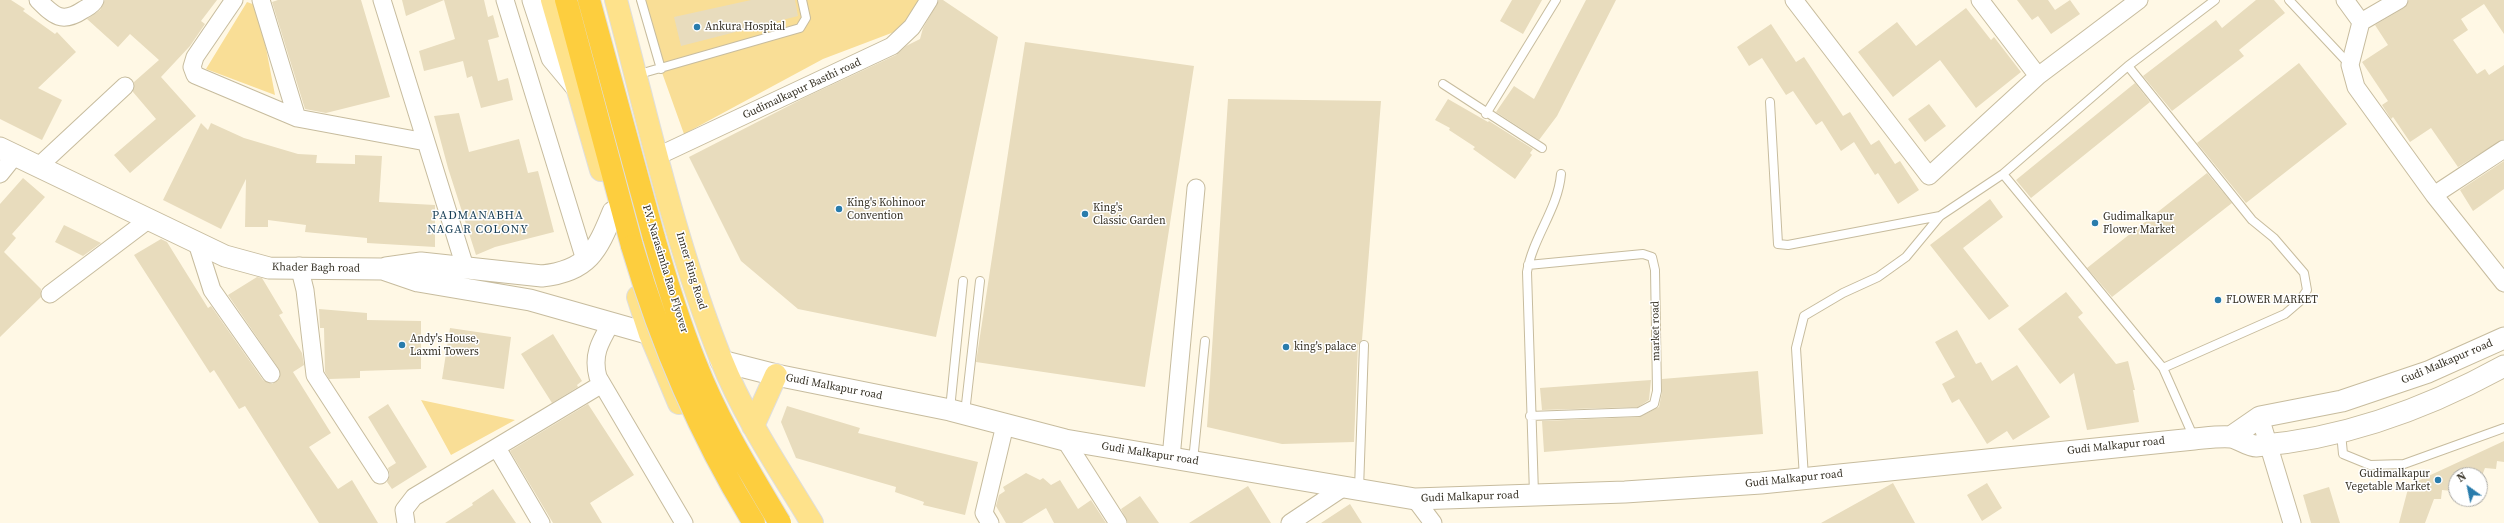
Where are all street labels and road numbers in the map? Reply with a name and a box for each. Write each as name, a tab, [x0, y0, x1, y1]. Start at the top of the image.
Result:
street label: Gudimalkapur Basthi road	[741, 56, 863, 122]
street label: P.V. Narasimha Rao Flyover	[639, 203, 691, 335]
street label: Inner Ring Road	[673, 231, 709, 311]
street label: Khader Bagh road	[272, 261, 360, 275]
street label: market road	[1649, 301, 1663, 361]
street label: Gudi Malkapur road	[2399, 337, 2495, 387]
street label: Gudi Malkapur road	[785, 371, 883, 403]
street label: Gudi Malkapur road	[2066, 434, 2166, 458]
street label: Gudi Malkapur road	[1100, 440, 1200, 468]
street label: Gudi Malkapur road	[1744, 467, 1844, 491]
street label: Gudi Malkapur road	[1421, 489, 1519, 505]

